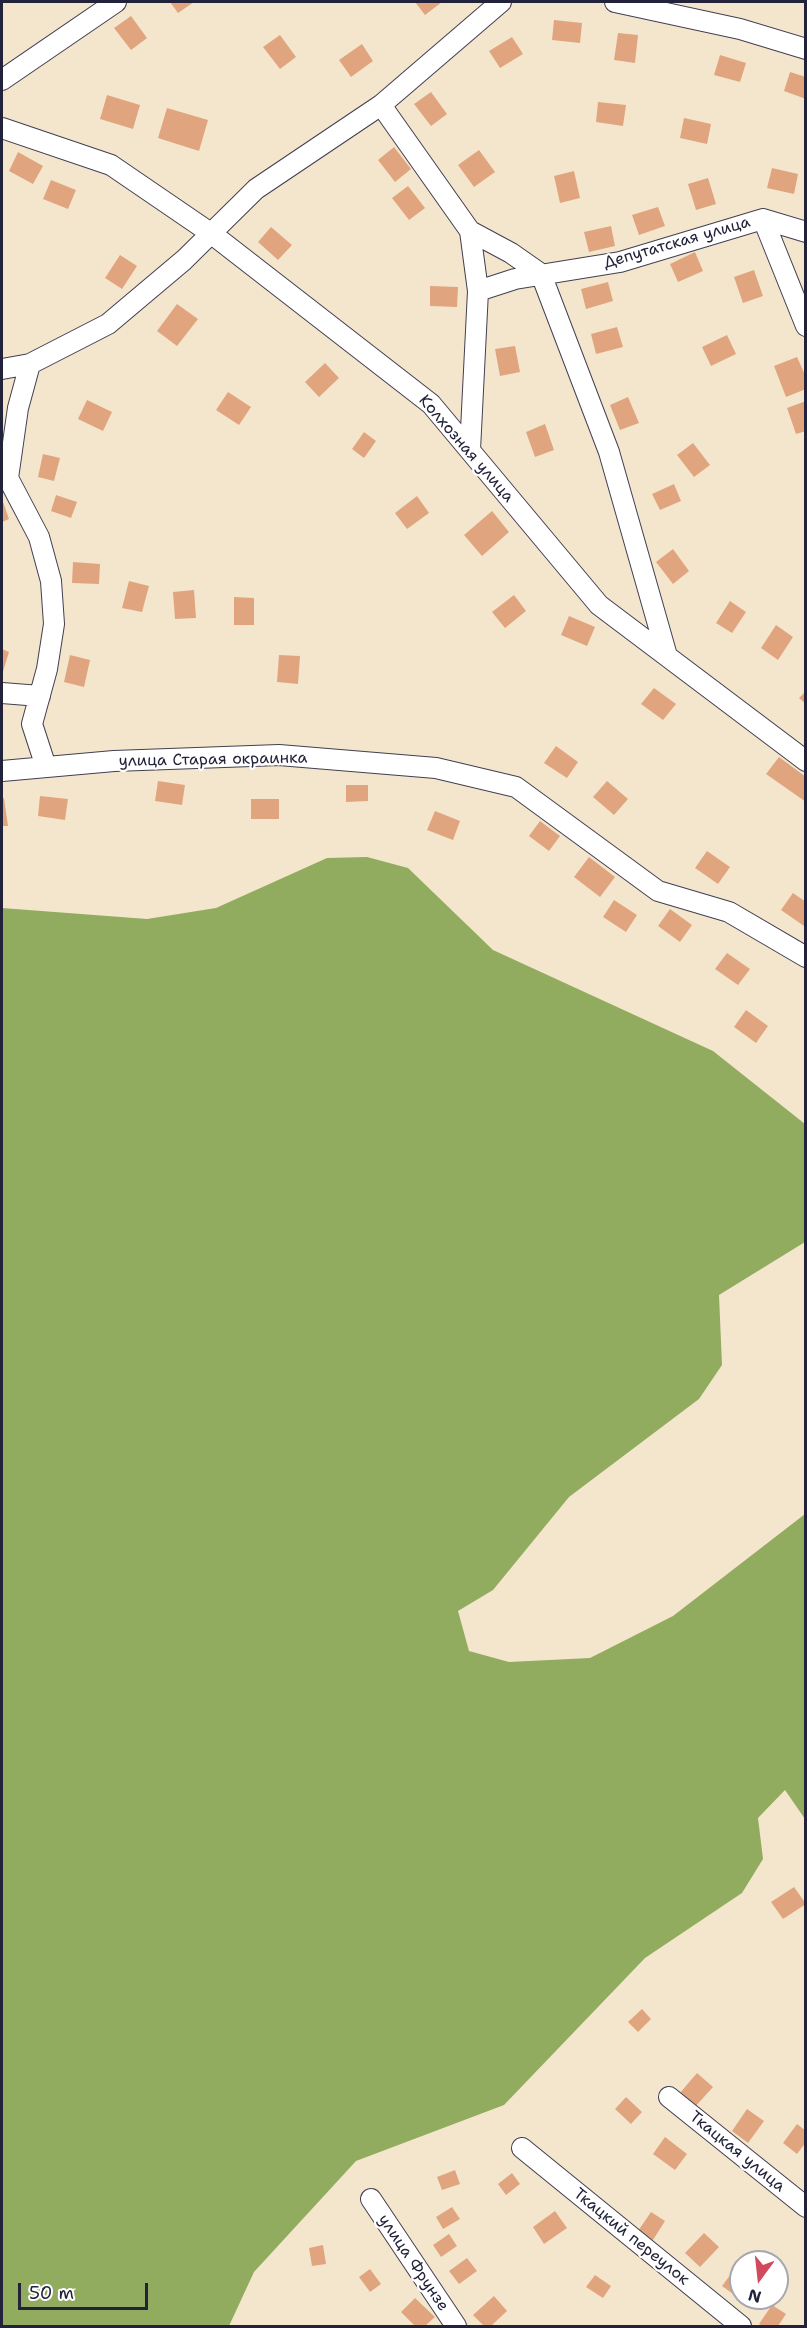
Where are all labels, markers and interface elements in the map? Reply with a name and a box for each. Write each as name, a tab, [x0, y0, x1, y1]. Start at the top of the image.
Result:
street label: Депутатская улица	[601, 213, 753, 273]
street label: Колхозная улица	[414, 392, 518, 506]
street label: улица Старая окраинка	[119, 749, 307, 771]
street label: Ткацкая улица	[685, 2108, 789, 2196]
street label: Ткацкий переулок	[569, 2184, 693, 2290]
street label: улица Фрунзе	[374, 2211, 452, 2315]
north arrow	[729, 2250, 789, 2310]
scale bar	[21, 2271, 152, 2309]
text: 50 m	[29, 2281, 74, 2305]
text: N	[746, 2284, 764, 2308]

